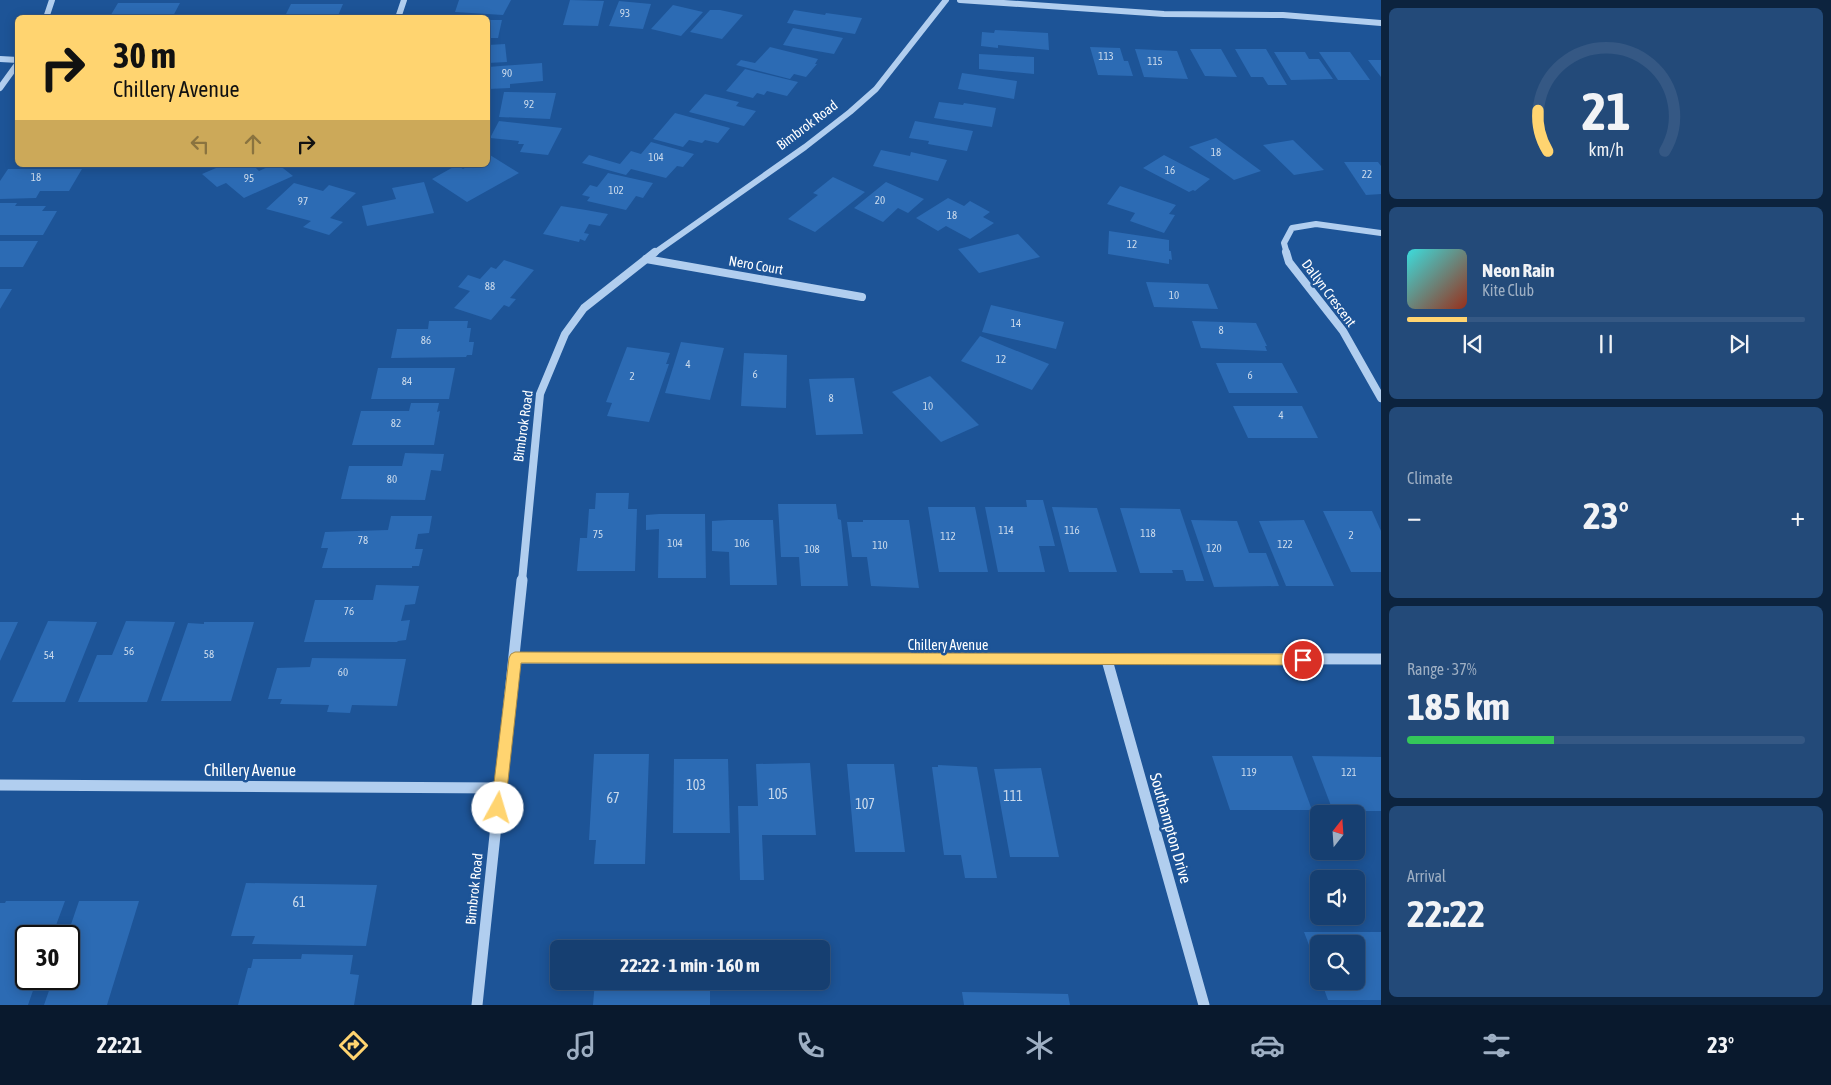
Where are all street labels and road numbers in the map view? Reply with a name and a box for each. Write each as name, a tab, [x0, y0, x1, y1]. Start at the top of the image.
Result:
street label: Bimbrok Road	[773, 97, 841, 153]
street label: Nero Court	[728, 252, 784, 278]
street label: Dallyn Crescent	[1298, 256, 1360, 330]
street label: Bimbrok Road	[510, 389, 536, 463]
street label: Chillery Avenue	[908, 637, 988, 653]
street label: Chillery Avenue	[204, 761, 296, 780]
street label: Southampton Drive	[1146, 771, 1195, 885]
street label: Bimbrok Road	[462, 852, 486, 926]

